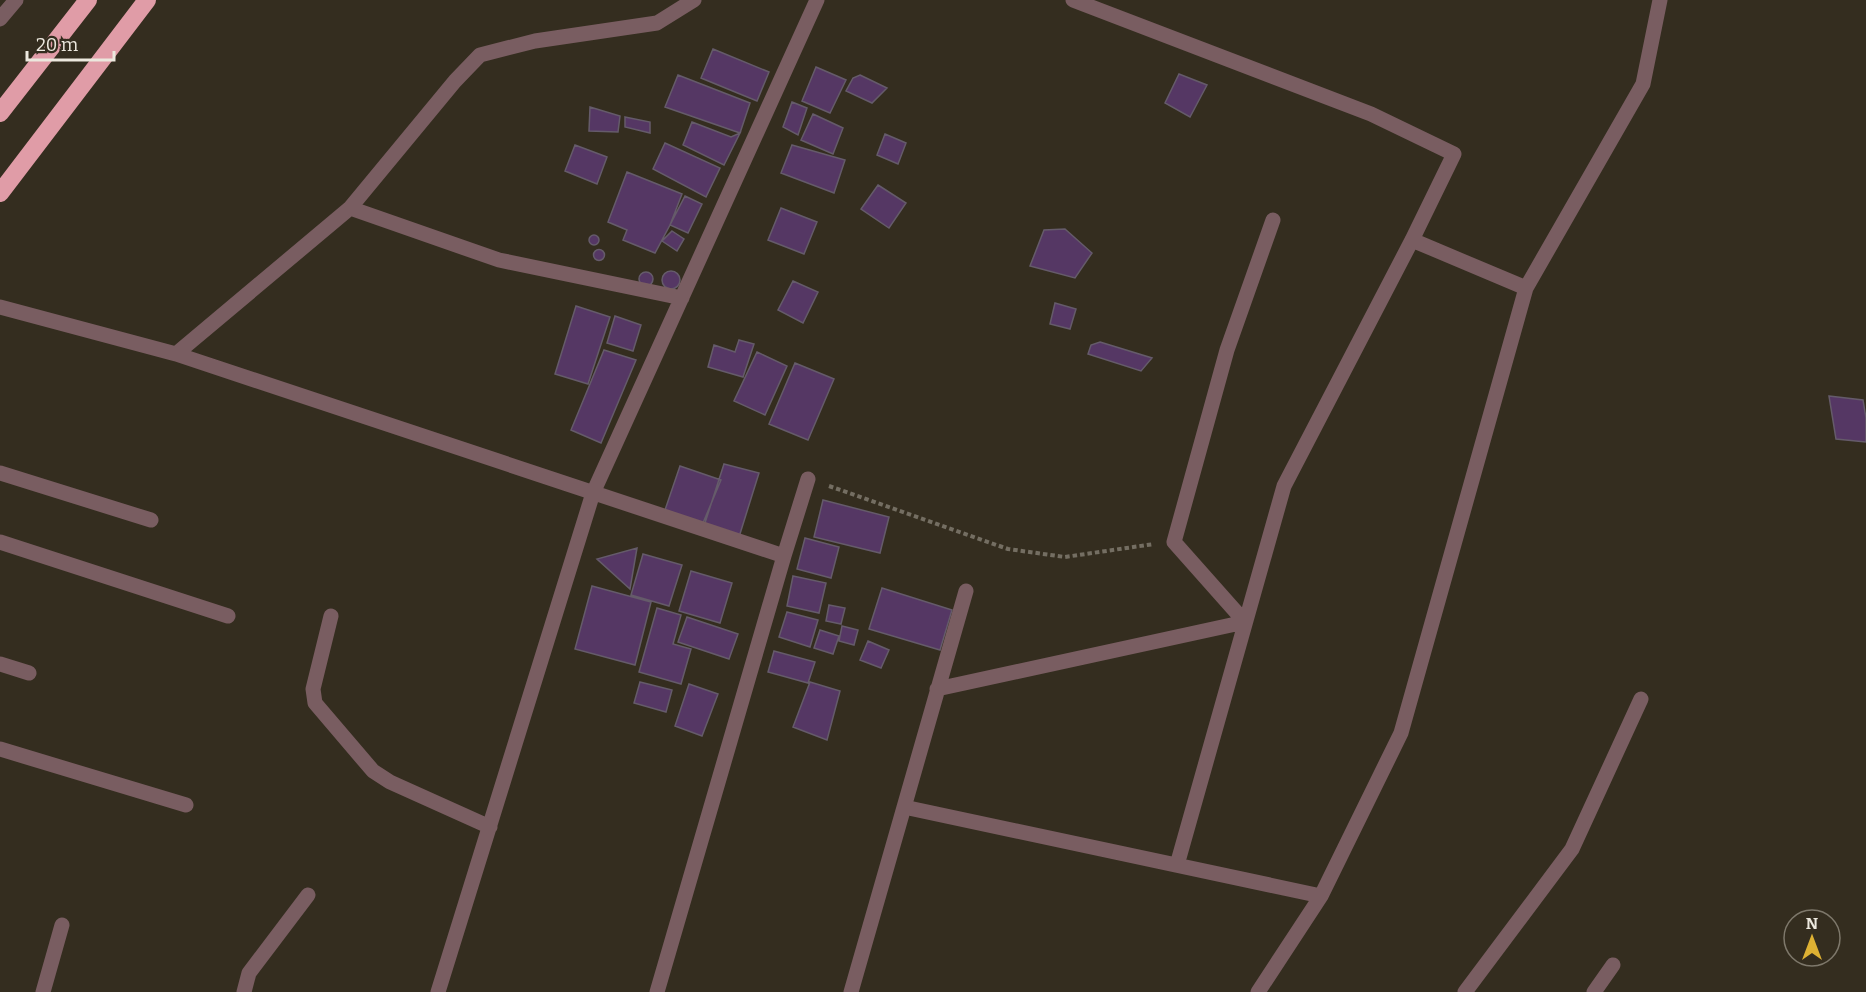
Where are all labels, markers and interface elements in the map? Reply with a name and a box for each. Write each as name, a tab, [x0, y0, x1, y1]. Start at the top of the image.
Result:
scale bar	[27, 24, 114, 62]
text: 20 m	[36, 34, 78, 56]
north arrow	[1782, 908, 1842, 968]
text: N	[1806, 914, 1818, 933]

